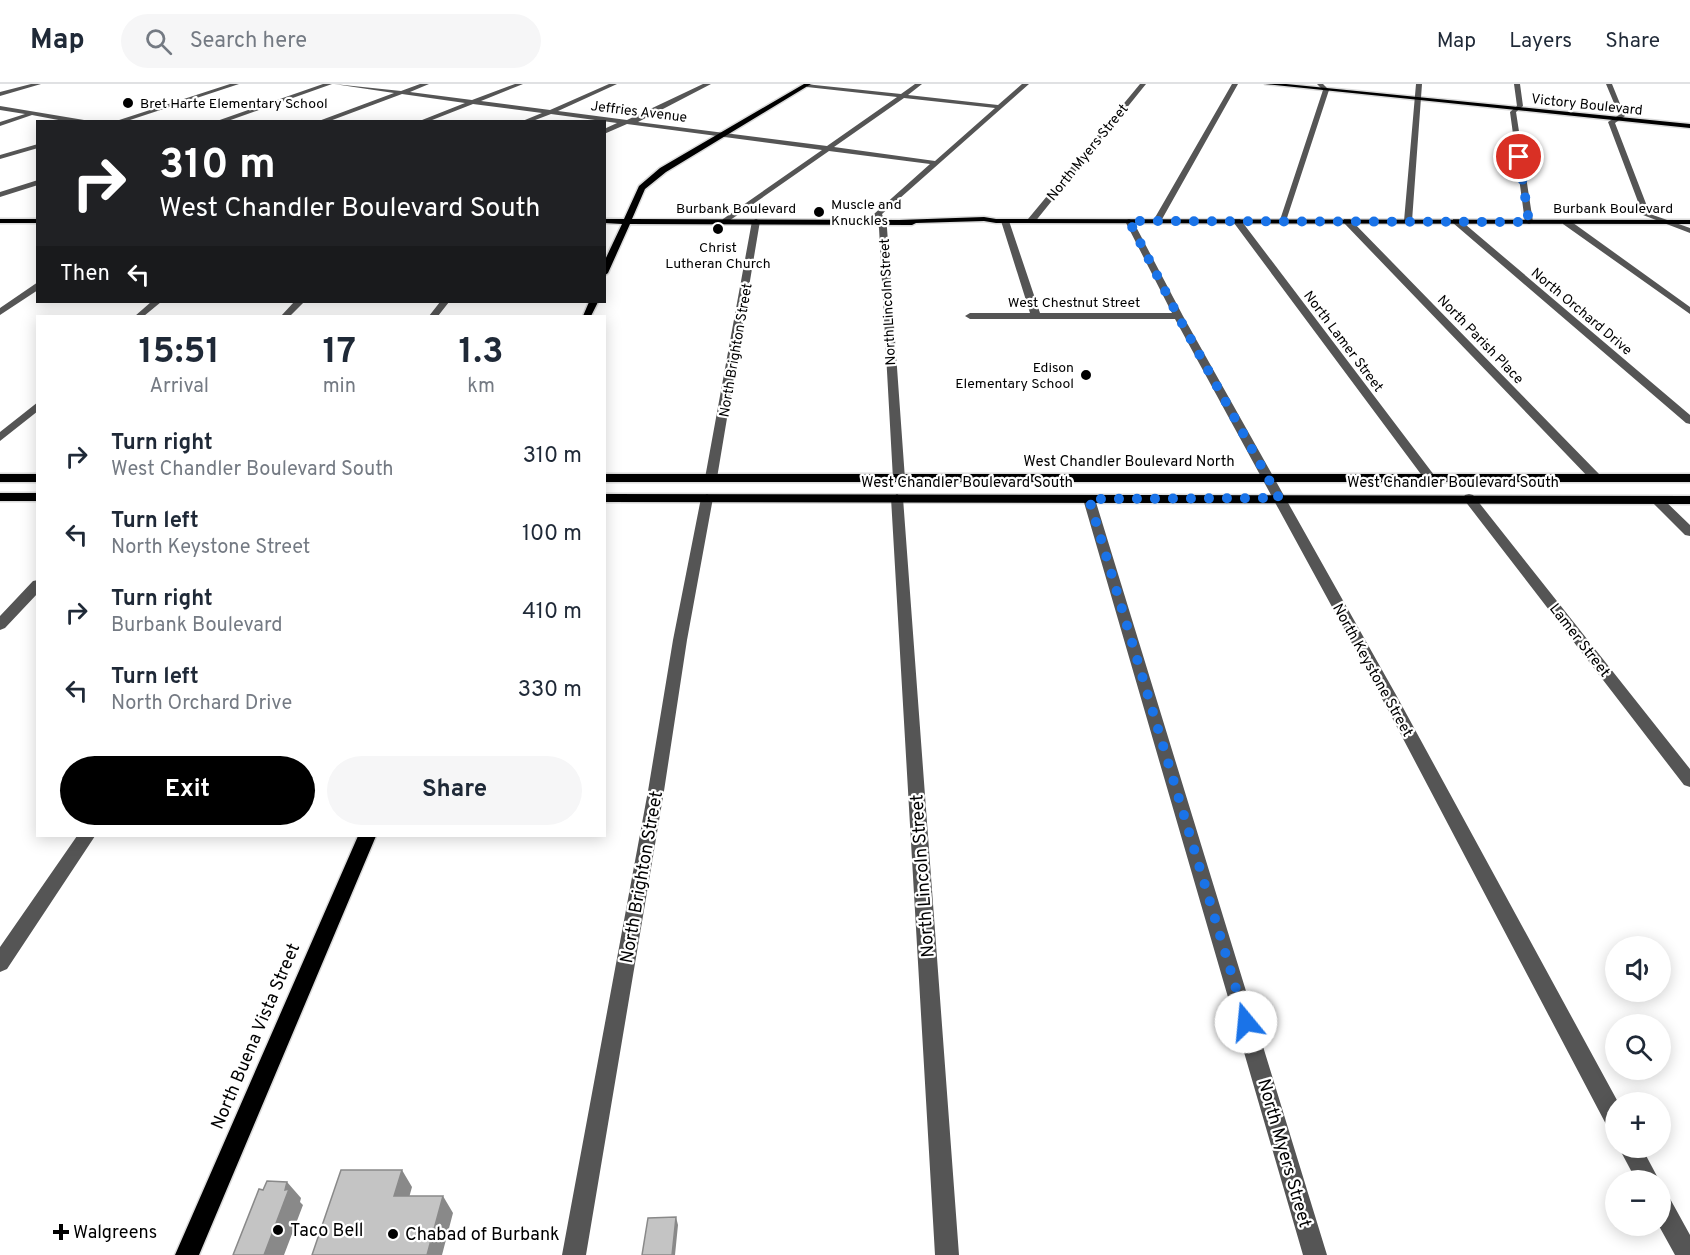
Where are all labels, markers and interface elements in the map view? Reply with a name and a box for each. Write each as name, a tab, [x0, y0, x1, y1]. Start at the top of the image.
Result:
search box	[121, 14, 541, 68]
text: Map	[30, 23, 85, 59]
icon: search	[142, 25, 175, 58]
text: Search here	[190, 28, 307, 55]
text: Map	[1437, 28, 1476, 55]
text: Layers	[1509, 28, 1572, 55]
text: Share	[1605, 28, 1660, 55]
street label: Victory Boulevard	[1530, 91, 1643, 120]
marker: Bret Harte Elementary School	[121, 96, 135, 110]
place label: Bret Harte Elementary School	[140, 96, 328, 113]
street label: Jeffries Avenue	[590, 98, 688, 127]
street label: North Myers Street	[1044, 101, 1132, 205]
pin	[1493, 131, 1544, 182]
text: 310 m	[159, 140, 276, 193]
icon: arrive	[1502, 140, 1535, 173]
icon: right	[60, 144, 138, 222]
text: West Chandler Boulevard South	[159, 192, 540, 226]
place label: Muscle and Knuckles	[831, 197, 902, 230]
street label: Burbank Boulevard	[676, 201, 796, 218]
street label: Burbank Boulevard	[1553, 201, 1673, 218]
marker: Muscle and Knuckles	[812, 205, 826, 219]
marker: Christ Lutheran Church	[711, 222, 725, 236]
street label: North Lincoln Street	[877, 238, 900, 366]
place label: Christ Lutheran Church	[665, 240, 771, 273]
icon: left	[122, 258, 155, 291]
text: Then	[60, 261, 110, 288]
street label: North Orchard Drive	[1527, 265, 1635, 359]
street label: North Brighton Street	[716, 282, 757, 419]
street label: North Lamer Street	[1299, 288, 1386, 396]
street label: North Parish Place	[1433, 292, 1527, 388]
street label: West Chestnut Street	[1008, 295, 1140, 312]
text: 15:51	[138, 330, 220, 376]
text: 17	[322, 330, 356, 376]
text: 1.3	[459, 330, 504, 376]
place label: Edison Elementary School	[955, 360, 1074, 393]
marker: Edison Elementary School	[1079, 368, 1093, 382]
text: Arrival	[149, 374, 209, 400]
text: min	[323, 374, 356, 400]
text: km	[467, 374, 495, 400]
text: Turn right	[111, 430, 213, 457]
icon: right	[60, 440, 93, 473]
text: 310 m	[523, 443, 582, 470]
street label: West Chandler Boulevard North	[1023, 453, 1235, 472]
text: West Chandler Boulevard South	[111, 457, 394, 483]
street label: West Chandler Boulevard South	[861, 474, 1073, 493]
street label: West Chandler Boulevard South	[1347, 474, 1559, 493]
text: Turn left	[111, 508, 199, 535]
icon: left	[60, 518, 93, 551]
text: 100 m	[522, 521, 582, 548]
text: North Keystone Street	[111, 535, 310, 561]
text: Turn right	[111, 586, 213, 613]
icon: right	[60, 596, 93, 629]
text: 410 m	[522, 599, 582, 626]
street label: Lamer Street	[1544, 600, 1613, 682]
street label: North Keystone Street	[1327, 601, 1416, 741]
text: Burbank Boulevard	[111, 613, 283, 639]
text: Turn left	[111, 664, 199, 691]
icon: left	[60, 674, 93, 707]
text: 330 m	[518, 677, 582, 704]
text: North Orchard Drive	[111, 691, 292, 717]
button: Exit	[60, 756, 315, 825]
button: Share	[327, 756, 582, 825]
street label: North Brighton Street	[616, 789, 669, 965]
street label: North Lincoln Street	[906, 793, 941, 958]
map controls	[1605, 936, 1671, 1236]
button: sound	[1605, 936, 1671, 1002]
street label: North Buena Vista Street	[207, 940, 306, 1133]
position arrow	[1214, 990, 1278, 1054]
button: search	[1605, 1014, 1671, 1080]
street label: North Myers Street	[1251, 1076, 1316, 1230]
button: +	[1605, 1092, 1671, 1158]
button: −	[1605, 1170, 1671, 1236]
place label: Taco Bell	[290, 1220, 364, 1243]
place label: Walgreens	[73, 1222, 157, 1245]
marker: Taco Bell	[271, 1223, 285, 1237]
place label: Chabad of Burbank	[405, 1224, 560, 1247]
marker: Walgreens	[54, 1225, 68, 1239]
marker: Chabad of Burbank	[386, 1227, 400, 1241]

